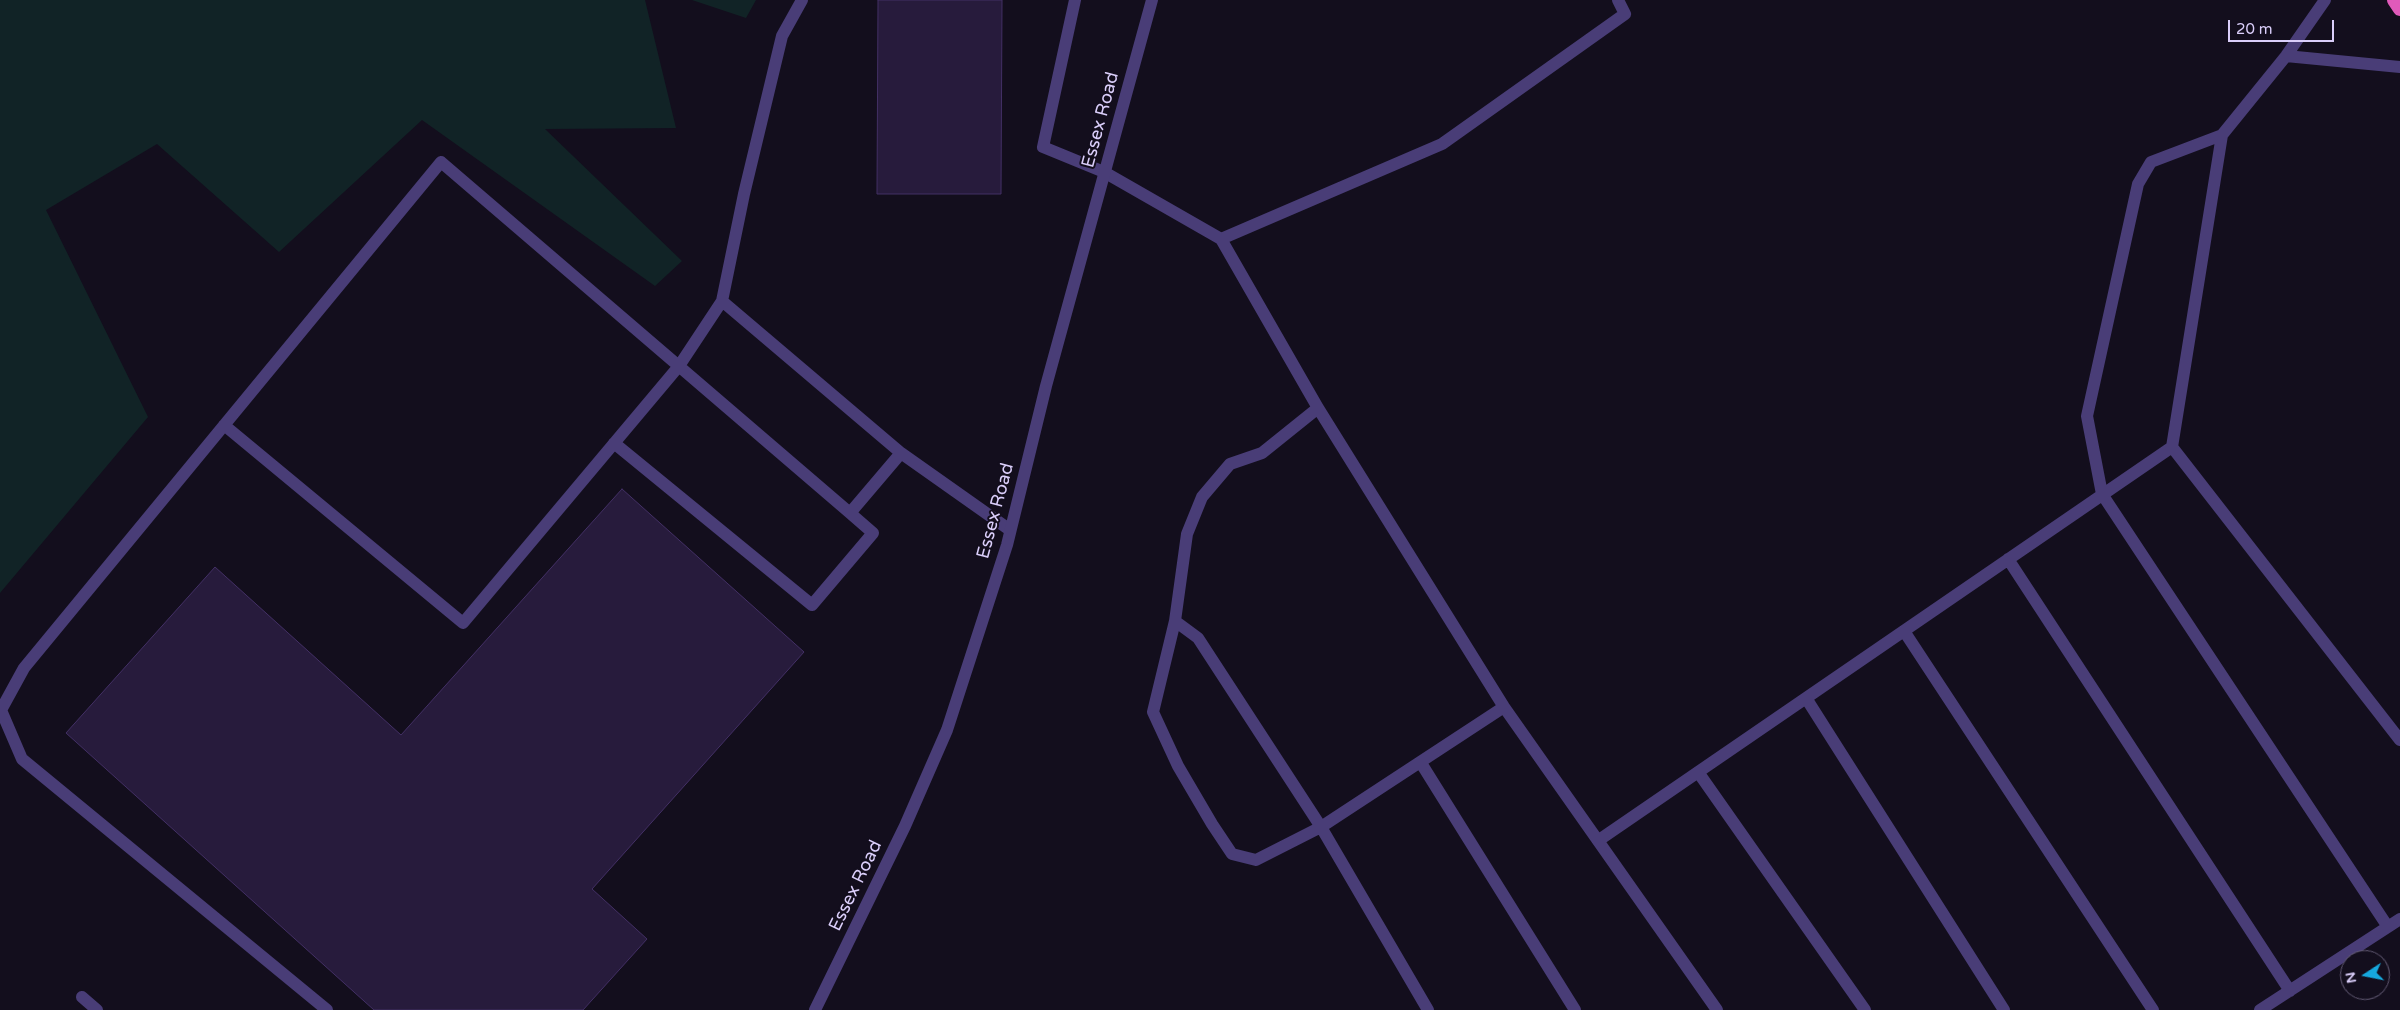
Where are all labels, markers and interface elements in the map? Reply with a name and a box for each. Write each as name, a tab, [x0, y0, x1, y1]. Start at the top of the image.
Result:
scale bar	[2230, 10, 2336, 42]
text: 20 m	[2236, 20, 2273, 38]
street label: Essex Road	[1078, 70, 1124, 170]
street label: Essex Road	[973, 461, 1019, 561]
street label: Essex Road	[825, 837, 887, 935]
north arrow	[2340, 950, 2390, 1000]
text: N	[2341, 971, 2360, 985]

